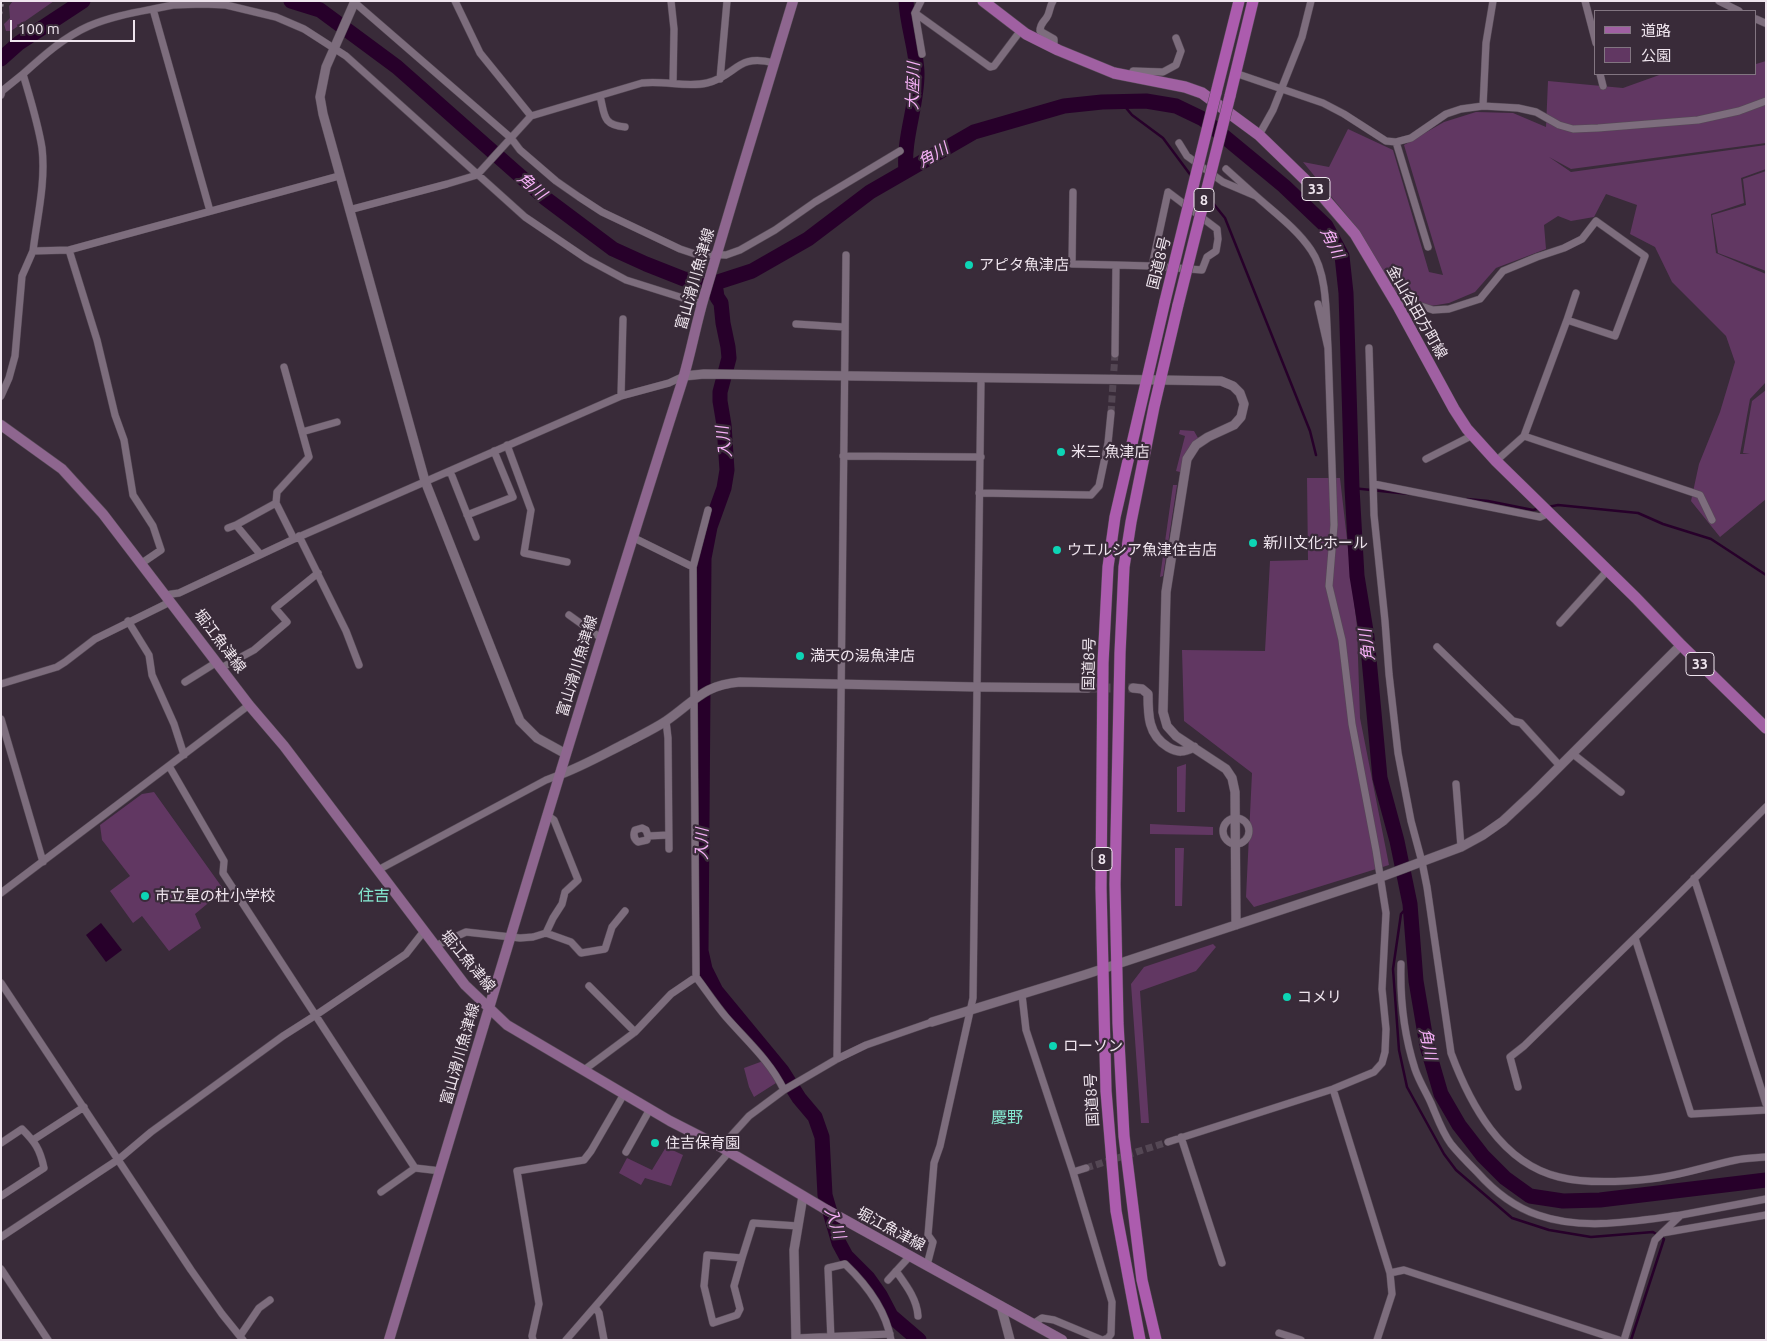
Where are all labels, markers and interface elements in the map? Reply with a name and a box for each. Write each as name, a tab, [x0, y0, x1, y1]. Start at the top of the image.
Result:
scale bar	[12, 10, 138, 42]
legend	[1594, 10, 1757, 75]
text: 100 m	[18, 20, 60, 37]
text: 道路	[1641, 22, 1671, 39]
text: 公園	[1641, 47, 1671, 64]
water label: 大座川	[903, 62, 923, 110]
water label: 角川	[914, 139, 952, 171]
water label: 角川	[514, 168, 550, 204]
road number: 33	[1302, 178, 1330, 200]
road number: 8	[1194, 188, 1214, 212]
water label: 角川	[1316, 224, 1348, 262]
street label: 富山滑川魚津線	[672, 226, 718, 332]
street label: 国道8号	[1144, 235, 1174, 291]
place label: アピタ魚津店	[979, 256, 1069, 274]
marker: アピタ魚津店	[963, 259, 975, 271]
street label: 金山谷田方町線	[1383, 262, 1451, 362]
water label: 入川	[713, 425, 735, 459]
place label: 米三 魚津店	[1071, 443, 1149, 461]
marker: 米三 魚津店	[1055, 446, 1067, 458]
place label: 新川文化ホール	[1263, 534, 1368, 552]
marker: 新川文化ホール	[1247, 537, 1259, 549]
place label: ウエルシア魚津住吉店	[1067, 541, 1217, 559]
marker: ウエルシア魚津住吉店	[1051, 544, 1063, 556]
street label: 堀江魚津線	[190, 606, 250, 676]
street label: 富山滑川魚津線	[553, 613, 601, 719]
water label: 角川	[1356, 628, 1378, 662]
street label: 国道8号	[1080, 637, 1098, 691]
place label: 満天の湯魚津店	[810, 647, 915, 665]
marker: 満天の湯魚津店	[794, 650, 806, 662]
road number: 33	[1686, 652, 1714, 676]
water label: 入川	[692, 828, 712, 860]
road number: 8	[1092, 848, 1112, 871]
district label: 住吉	[358, 886, 390, 906]
place label: 市立星の杜小学校	[155, 887, 275, 905]
marker: 市立星の杜小学校	[139, 890, 151, 902]
street label: 堀江魚津線	[437, 926, 499, 996]
place label: コメリ	[1297, 988, 1342, 1006]
marker: コメリ	[1281, 991, 1293, 1003]
street label: 富山滑川魚津線	[437, 1001, 483, 1107]
water label: 角川	[1415, 1026, 1441, 1062]
place label: ローソン	[1063, 1037, 1123, 1055]
marker: ローソン	[1047, 1040, 1059, 1052]
street label: 国道8号	[1082, 1073, 1102, 1127]
district label: 慶野	[991, 1108, 1023, 1128]
place label: 住吉保育園	[665, 1134, 740, 1152]
marker: 住吉保育園	[649, 1137, 661, 1149]
street label: 堀江魚津線	[854, 1203, 928, 1255]
water label: 入川	[821, 1205, 849, 1241]

